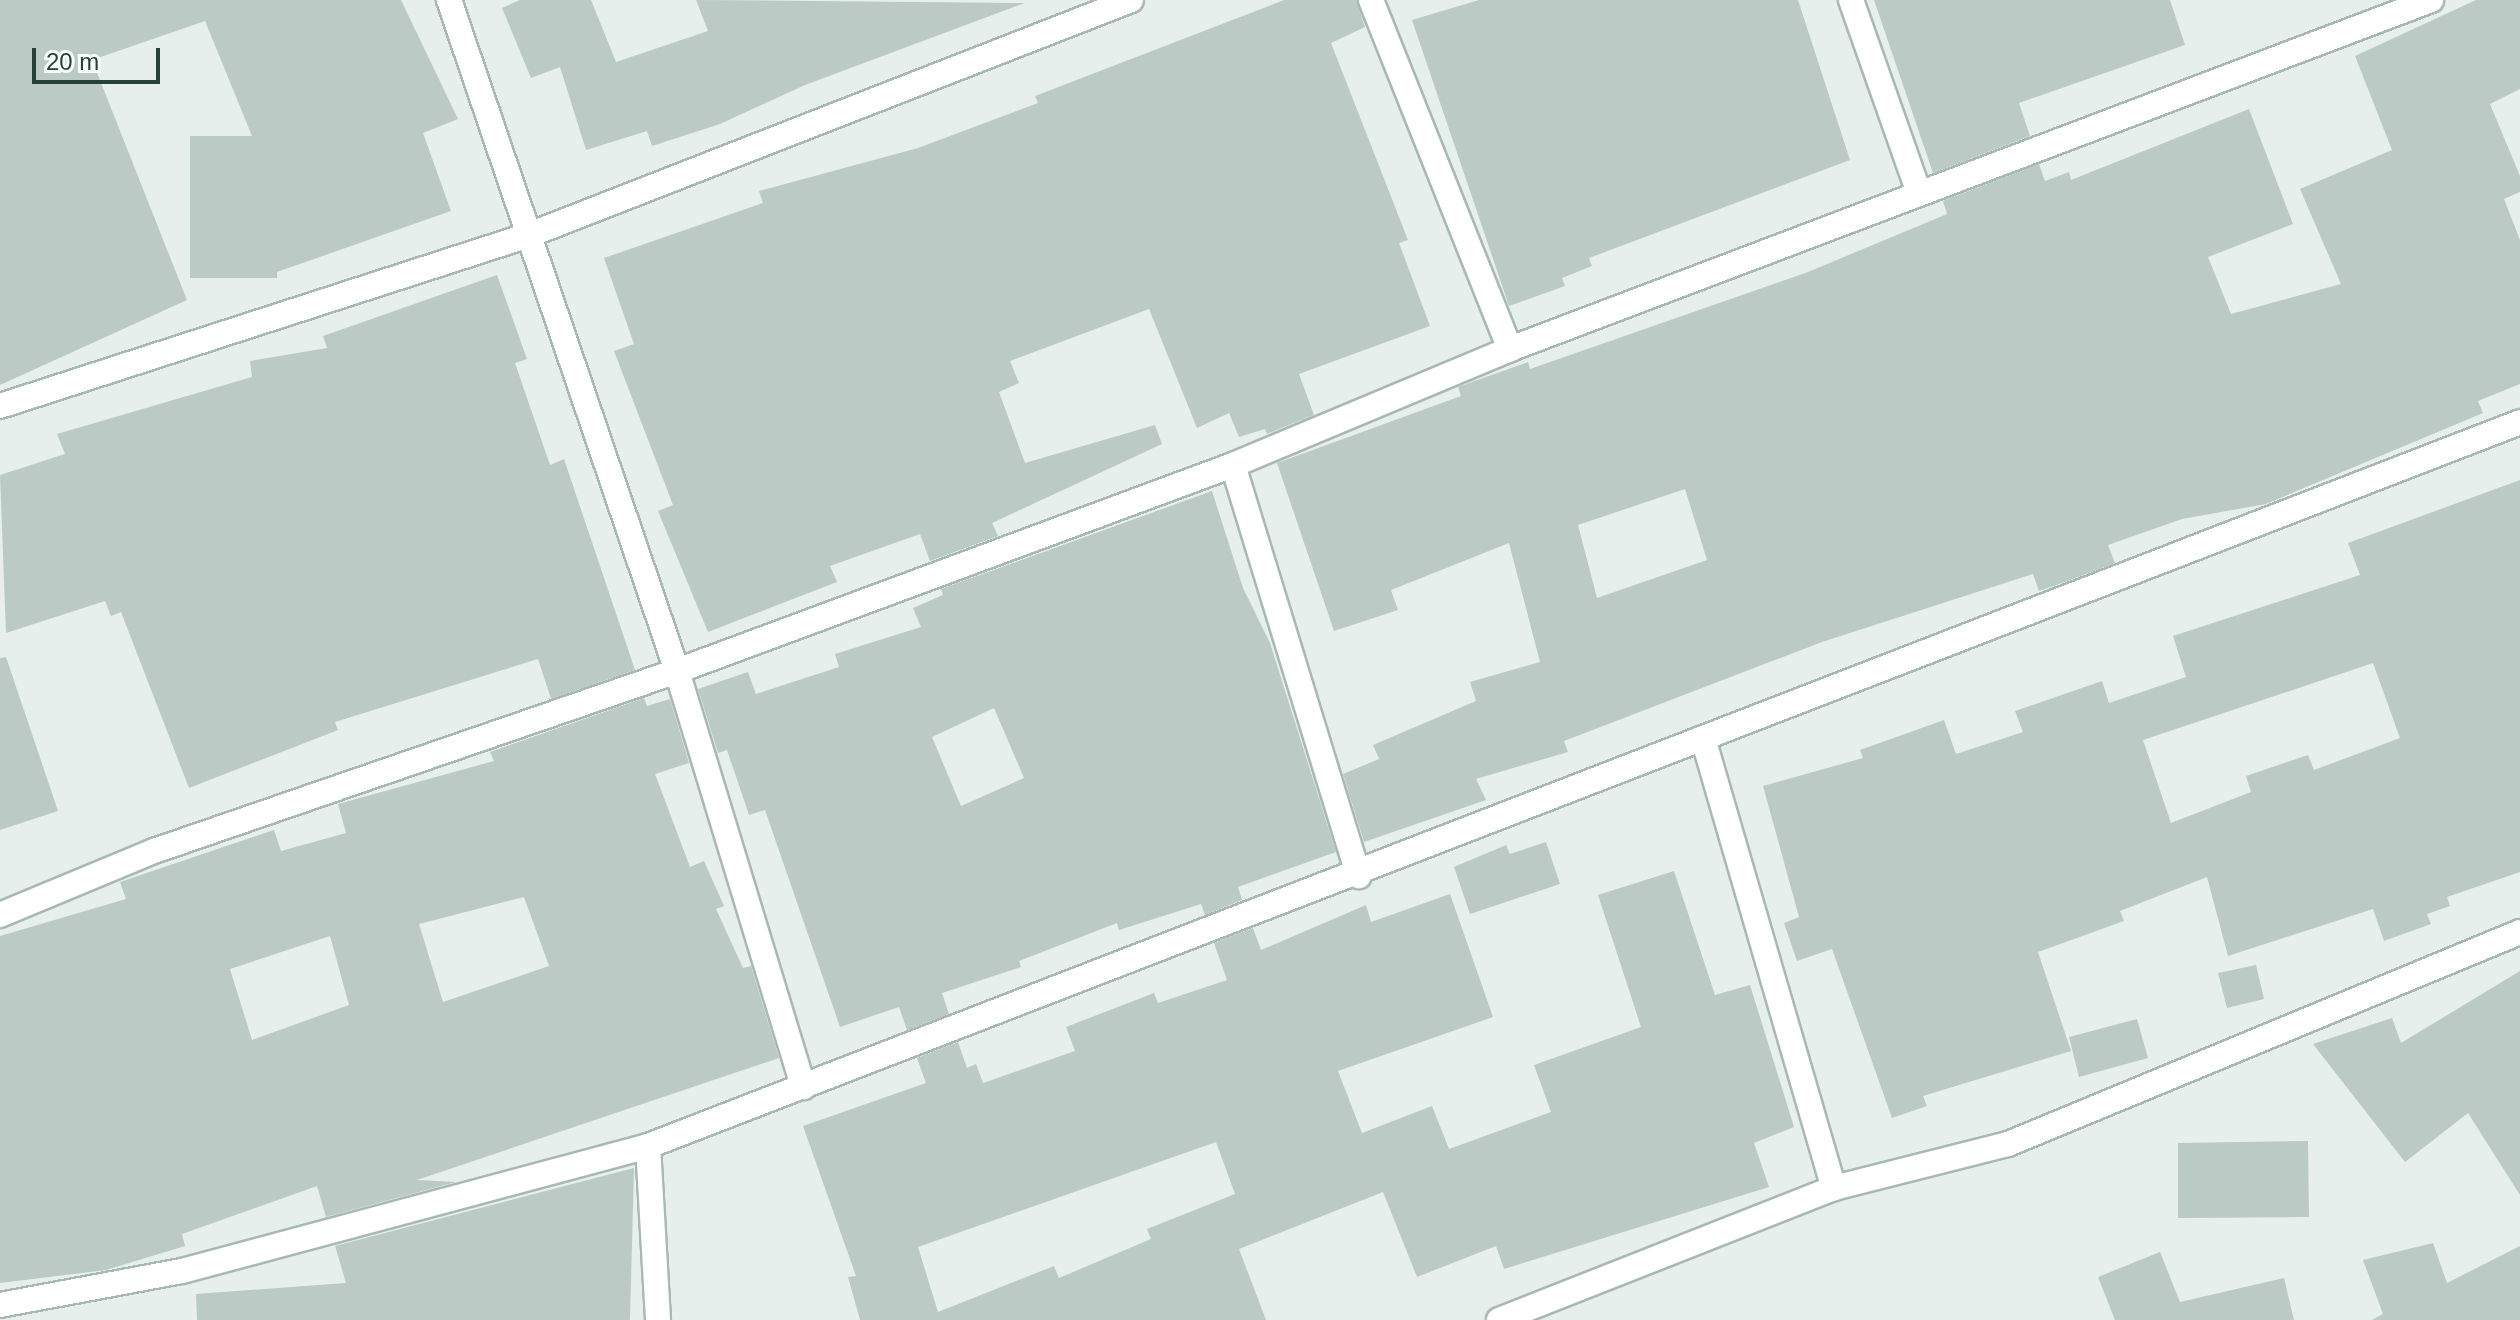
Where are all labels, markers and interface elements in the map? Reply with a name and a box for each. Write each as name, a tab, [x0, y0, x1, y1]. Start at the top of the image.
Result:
scale bar	[36, 32, 164, 82]
text: 20 m	[46, 48, 99, 75]

